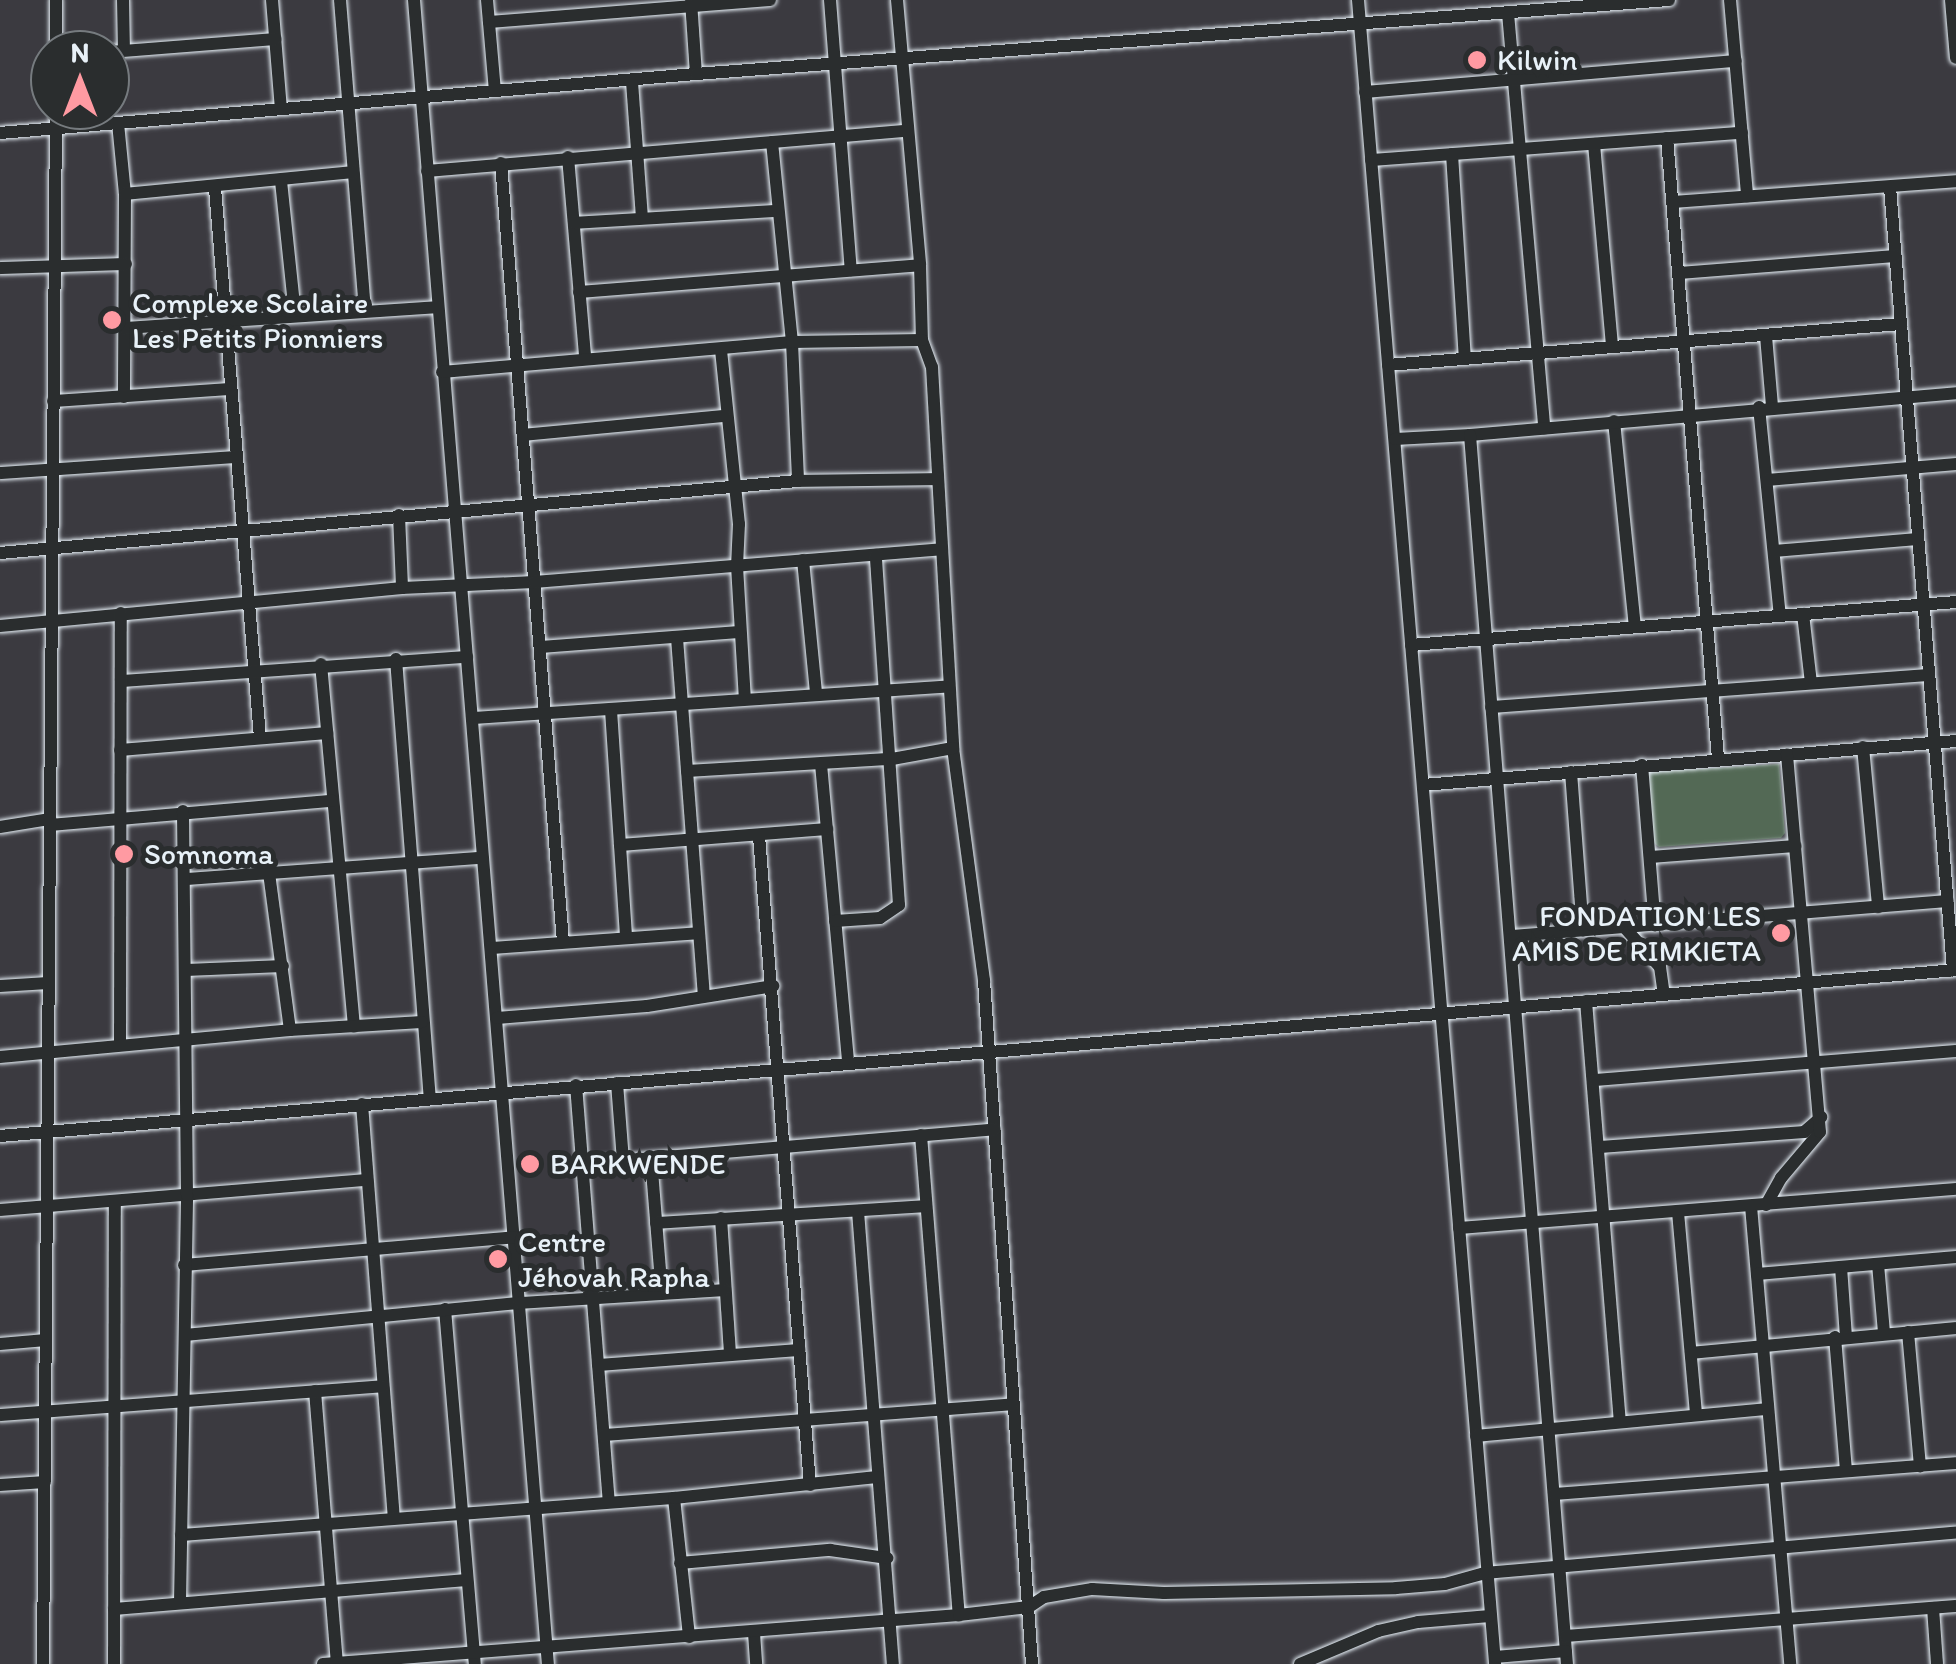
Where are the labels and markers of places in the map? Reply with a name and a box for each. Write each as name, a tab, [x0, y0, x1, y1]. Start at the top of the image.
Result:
place label: Kilwin	[1497, 42, 1577, 78]
marker: Kilwin	[1466, 49, 1488, 71]
place label: Complexe Scolaire Les Petits Pionniers	[132, 285, 383, 356]
marker: Complexe Scolaire Les Petits Pionniers	[101, 309, 123, 331]
place label: Somnoma	[144, 836, 274, 872]
marker: Somnoma	[113, 843, 135, 865]
place label: FONDATION LES AMIS DE RIMKIETA	[1512, 898, 1761, 968]
marker: FONDATION LES AMIS DE RIMKIETA	[1770, 922, 1792, 944]
place label: BARKWENDE	[550, 1146, 725, 1182]
marker: BARKWENDE	[519, 1153, 541, 1175]
place label: Centre Jéhovah Rapha	[518, 1224, 709, 1294]
marker: Centre Jéhovah Rapha	[487, 1248, 509, 1270]

